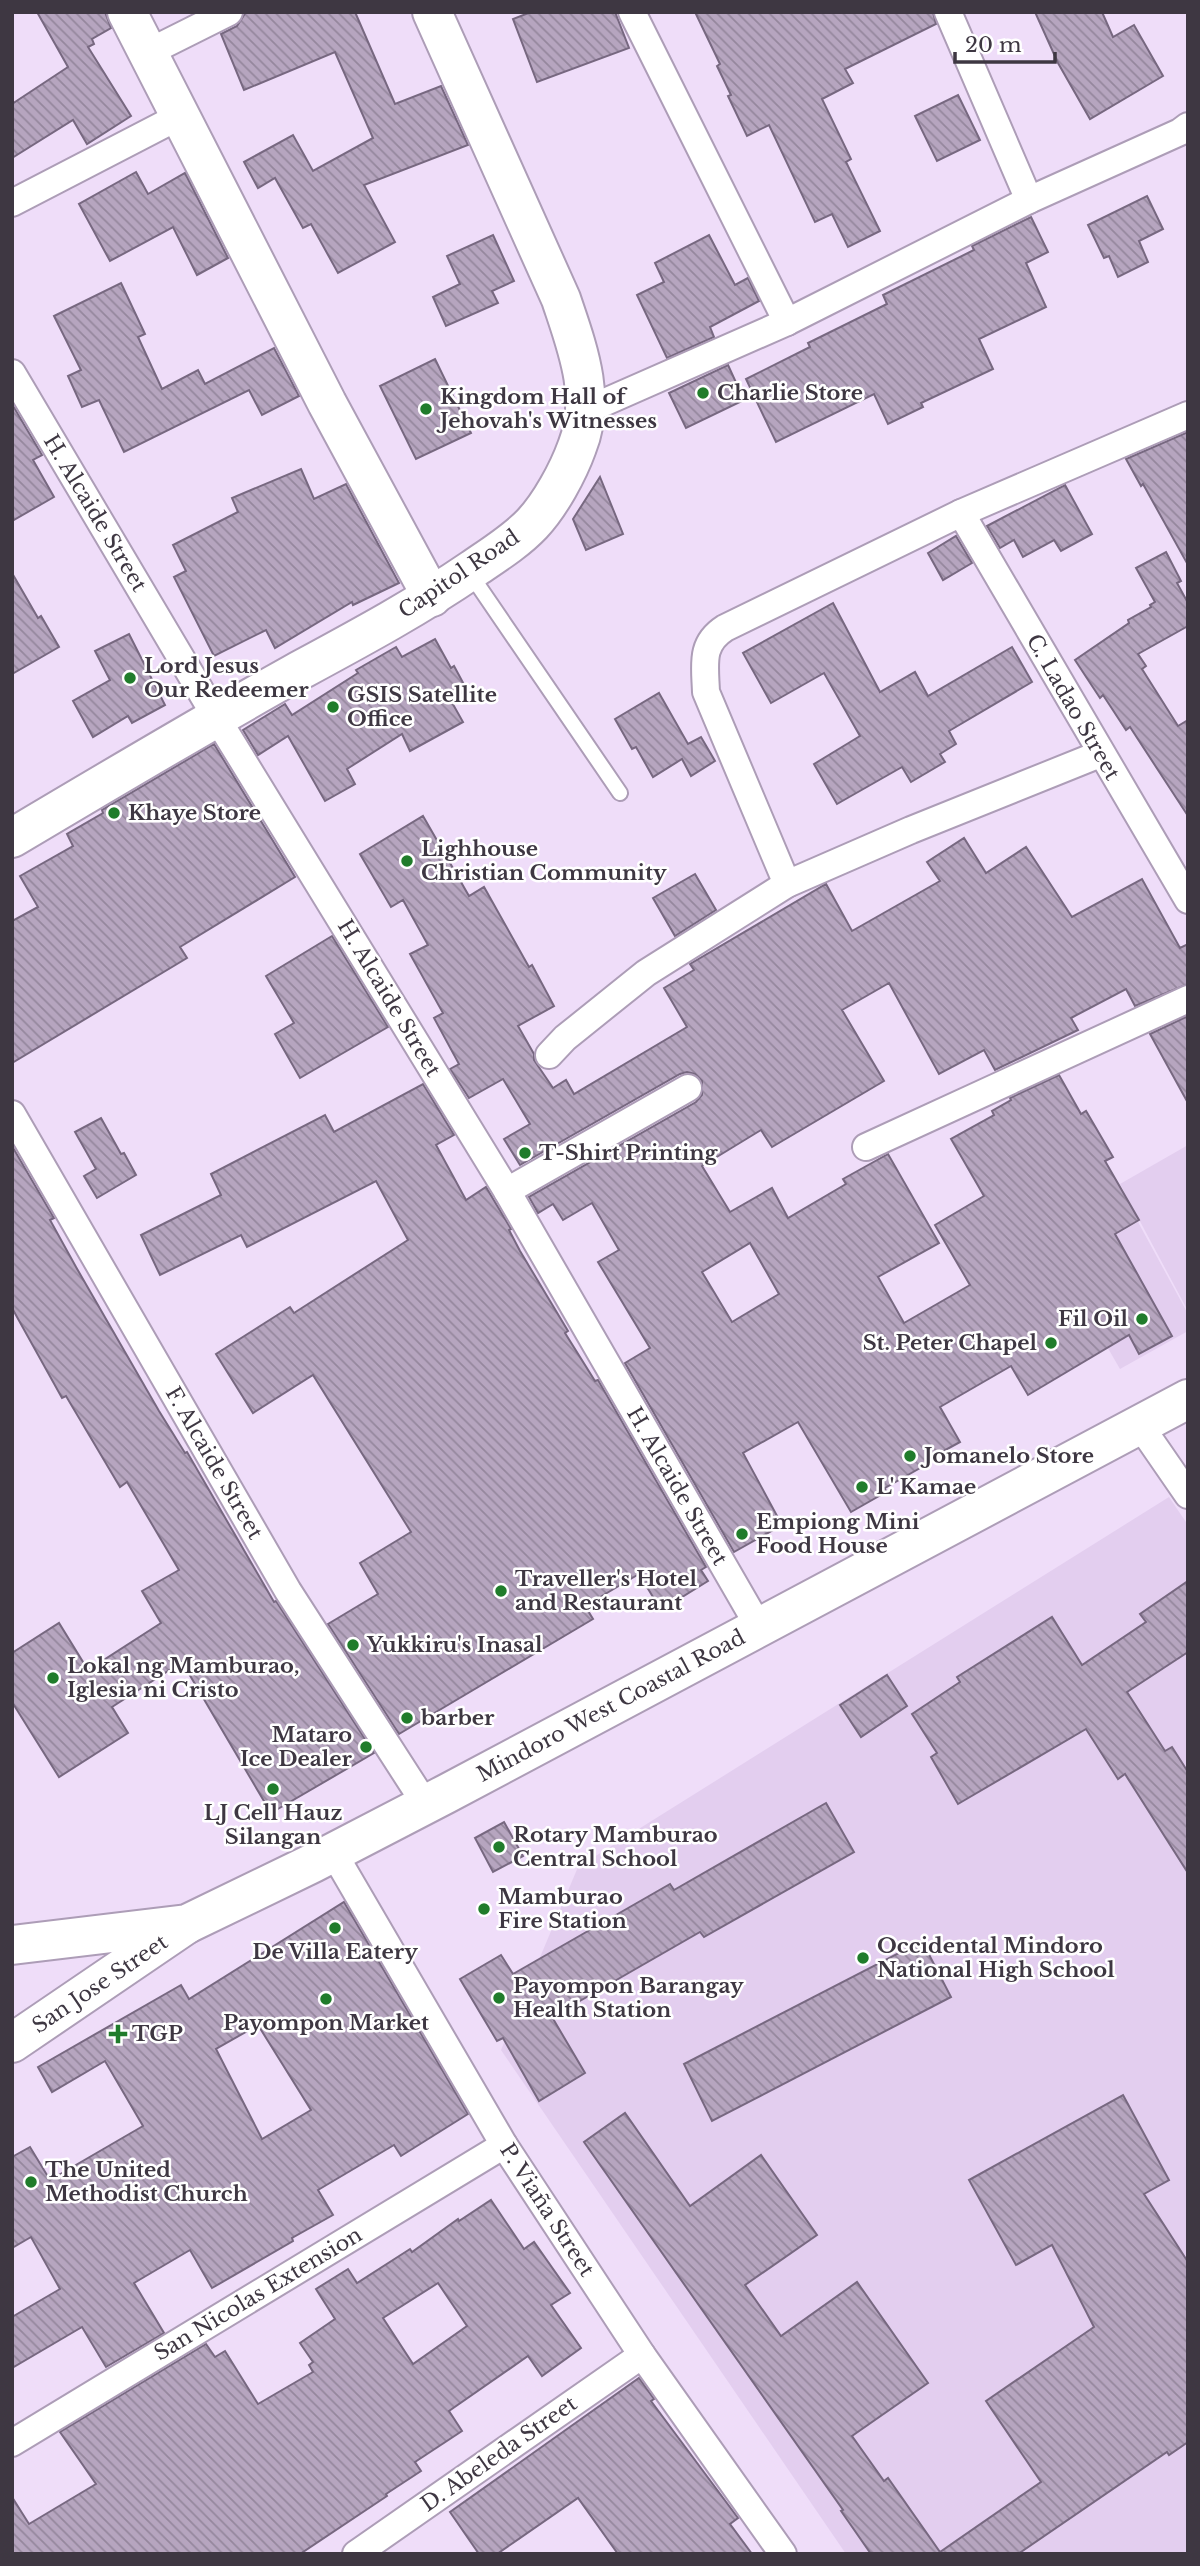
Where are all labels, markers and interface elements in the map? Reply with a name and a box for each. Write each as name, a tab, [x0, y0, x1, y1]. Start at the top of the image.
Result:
scale bar	[955, 21, 1055, 65]
text: 20 m	[965, 32, 1022, 58]
place label: Charlie Store	[717, 380, 863, 406]
place label: Kingdom Hall of Jehovah's Witnesses	[436, 384, 657, 434]
marker: Charlie Store	[695, 385, 711, 401]
marker: Kingdom Hall of Jehovah's Witnesses	[418, 401, 434, 417]
street label: H. Alcaide Street	[38, 430, 152, 596]
street label: Capitol Road	[394, 524, 524, 624]
street label: C. Ladao Street	[1021, 629, 1125, 785]
place label: Lord Jesus Our Redeemer	[144, 653, 309, 703]
marker: Lord Jesus Our Redeemer	[122, 670, 138, 686]
place label: GSIS Satellite Office	[347, 682, 497, 732]
marker: GSIS Satellite Office	[325, 699, 341, 715]
place label: Khaye Store	[128, 800, 261, 826]
marker: Khaye Store	[106, 805, 122, 821]
place label: Lighhouse Christian Community	[421, 836, 667, 886]
marker: Lighhouse Christian Community	[399, 853, 415, 869]
street label: H. Alcaide Street	[332, 915, 446, 1081]
place label: T-Shirt Printing	[539, 1140, 719, 1166]
marker: T-Shirt Printing	[517, 1145, 533, 1161]
place label: Fil Oil	[1058, 1306, 1129, 1332]
marker: Fil Oil	[1134, 1311, 1150, 1327]
place label: St. Peter Chapel	[863, 1330, 1038, 1356]
marker: St. Peter Chapel	[1043, 1335, 1059, 1351]
street label: F. Alcaide Street	[160, 1382, 268, 1544]
street label: H. Alcaide Street	[621, 1402, 733, 1570]
place label: Jomanelo Store	[920, 1443, 1094, 1469]
marker: Jomanelo Store	[902, 1448, 918, 1464]
place label: L' Kamae	[876, 1474, 976, 1500]
marker: L' Kamae	[854, 1479, 870, 1495]
place label: Empiong Mini Food House	[756, 1509, 920, 1559]
marker: Empiong Mini Food House	[734, 1526, 750, 1542]
place label: Traveller's Hotel and Restaurant	[515, 1566, 697, 1616]
marker: Traveller's Hotel and Restaurant	[493, 1583, 509, 1599]
street label: Mindoro West Coastal Road	[473, 1624, 749, 1788]
place label: Yukkiru's Inasal	[366, 1632, 543, 1658]
marker: Yukkiru's Inasal	[345, 1637, 361, 1653]
place label: Lokal ng Mamburao, Iglesia ni Cristo	[67, 1653, 299, 1703]
marker: Lokal ng Mamburao, Iglesia ni Cristo	[45, 1670, 61, 1686]
place label: barber	[420, 1705, 495, 1731]
marker: barber	[399, 1710, 415, 1726]
place label: Mataro Ice Dealer	[240, 1722, 353, 1772]
marker: Mataro Ice Dealer	[358, 1739, 374, 1755]
marker: LJ Cell Hauz Silangan	[265, 1781, 281, 1797]
place label: LJ Cell Hauz Silangan	[204, 1800, 342, 1850]
place label: Rotary Mamburao Central School	[513, 1822, 718, 1872]
marker: Rotary Mamburao Central School	[491, 1839, 507, 1855]
place label: Mamburao Fire Station	[498, 1884, 627, 1934]
marker: Mamburao Fire Station	[476, 1901, 492, 1917]
marker: De Villa Eatery	[327, 1920, 343, 1936]
street label: San Jose Street	[27, 1929, 173, 2039]
place label: Occidental Mindoro National High School	[877, 1933, 1115, 1983]
place label: De Villa Eatery	[252, 1939, 418, 1965]
marker: Occidental Mindoro National High School	[855, 1950, 871, 1966]
place label: Payompon Barangay Health Station	[513, 1973, 744, 2023]
marker: Payompon Barangay Health Station	[491, 1990, 507, 2006]
marker: Payompon Market	[318, 1991, 334, 2007]
place label: Payompon Market	[223, 2010, 429, 2036]
place label: TGP	[132, 2021, 183, 2047]
marker: TGP	[110, 2026, 126, 2042]
street label: P. Viaña Street	[494, 2138, 600, 2282]
place label: The United Methodist Church	[45, 2157, 248, 2207]
marker: The United Methodist Church	[23, 2174, 39, 2190]
street label: San Nicolas Extension	[149, 2222, 367, 2366]
street label: D. Abeleda Street	[416, 2390, 582, 2518]

